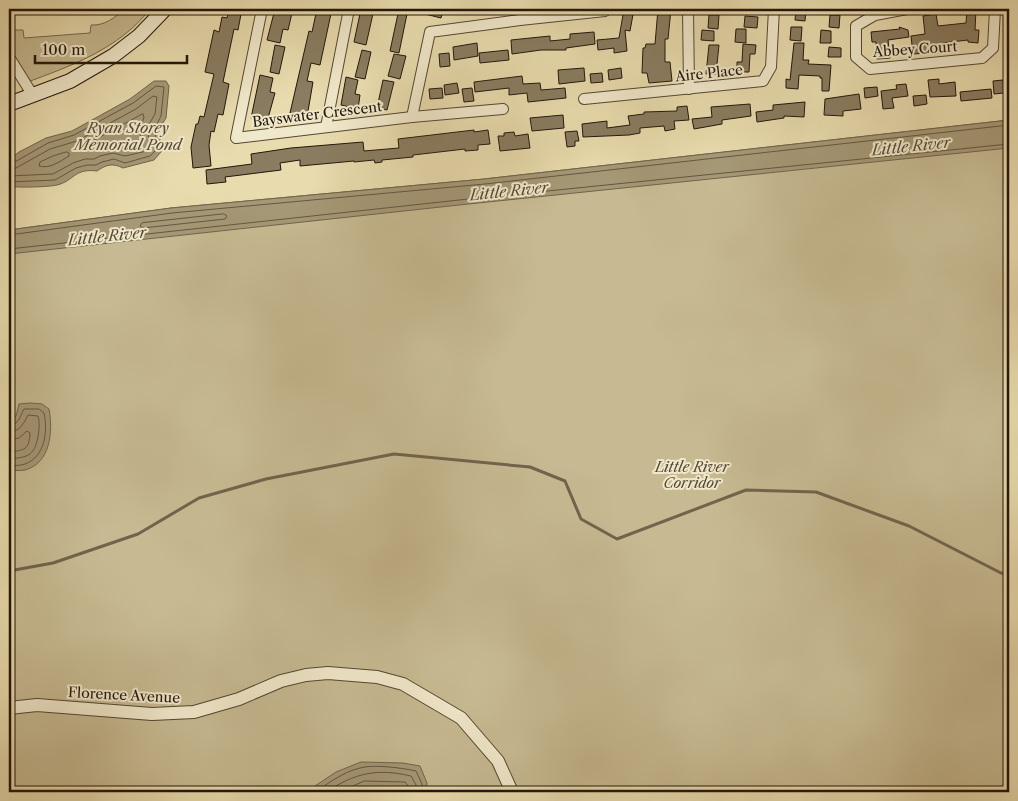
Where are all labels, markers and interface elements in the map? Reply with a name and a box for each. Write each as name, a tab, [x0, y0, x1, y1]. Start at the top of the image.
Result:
scale bar	[35, 32, 188, 64]
street label: Abbey Court	[871, 37, 958, 61]
text: 100 m	[42, 40, 85, 59]
street label: Aire Place	[673, 60, 744, 86]
street label: Bayswater Crescent	[251, 97, 383, 131]
water label: Ryan Storey Memorial Pond	[72, 118, 184, 154]
water label: Little River	[870, 132, 952, 160]
water label: Little River	[468, 177, 550, 205]
water label: Little River	[66, 222, 148, 250]
park label: Little River Corridor	[654, 458, 730, 492]
street label: Florence Avenue	[67, 683, 181, 707]

